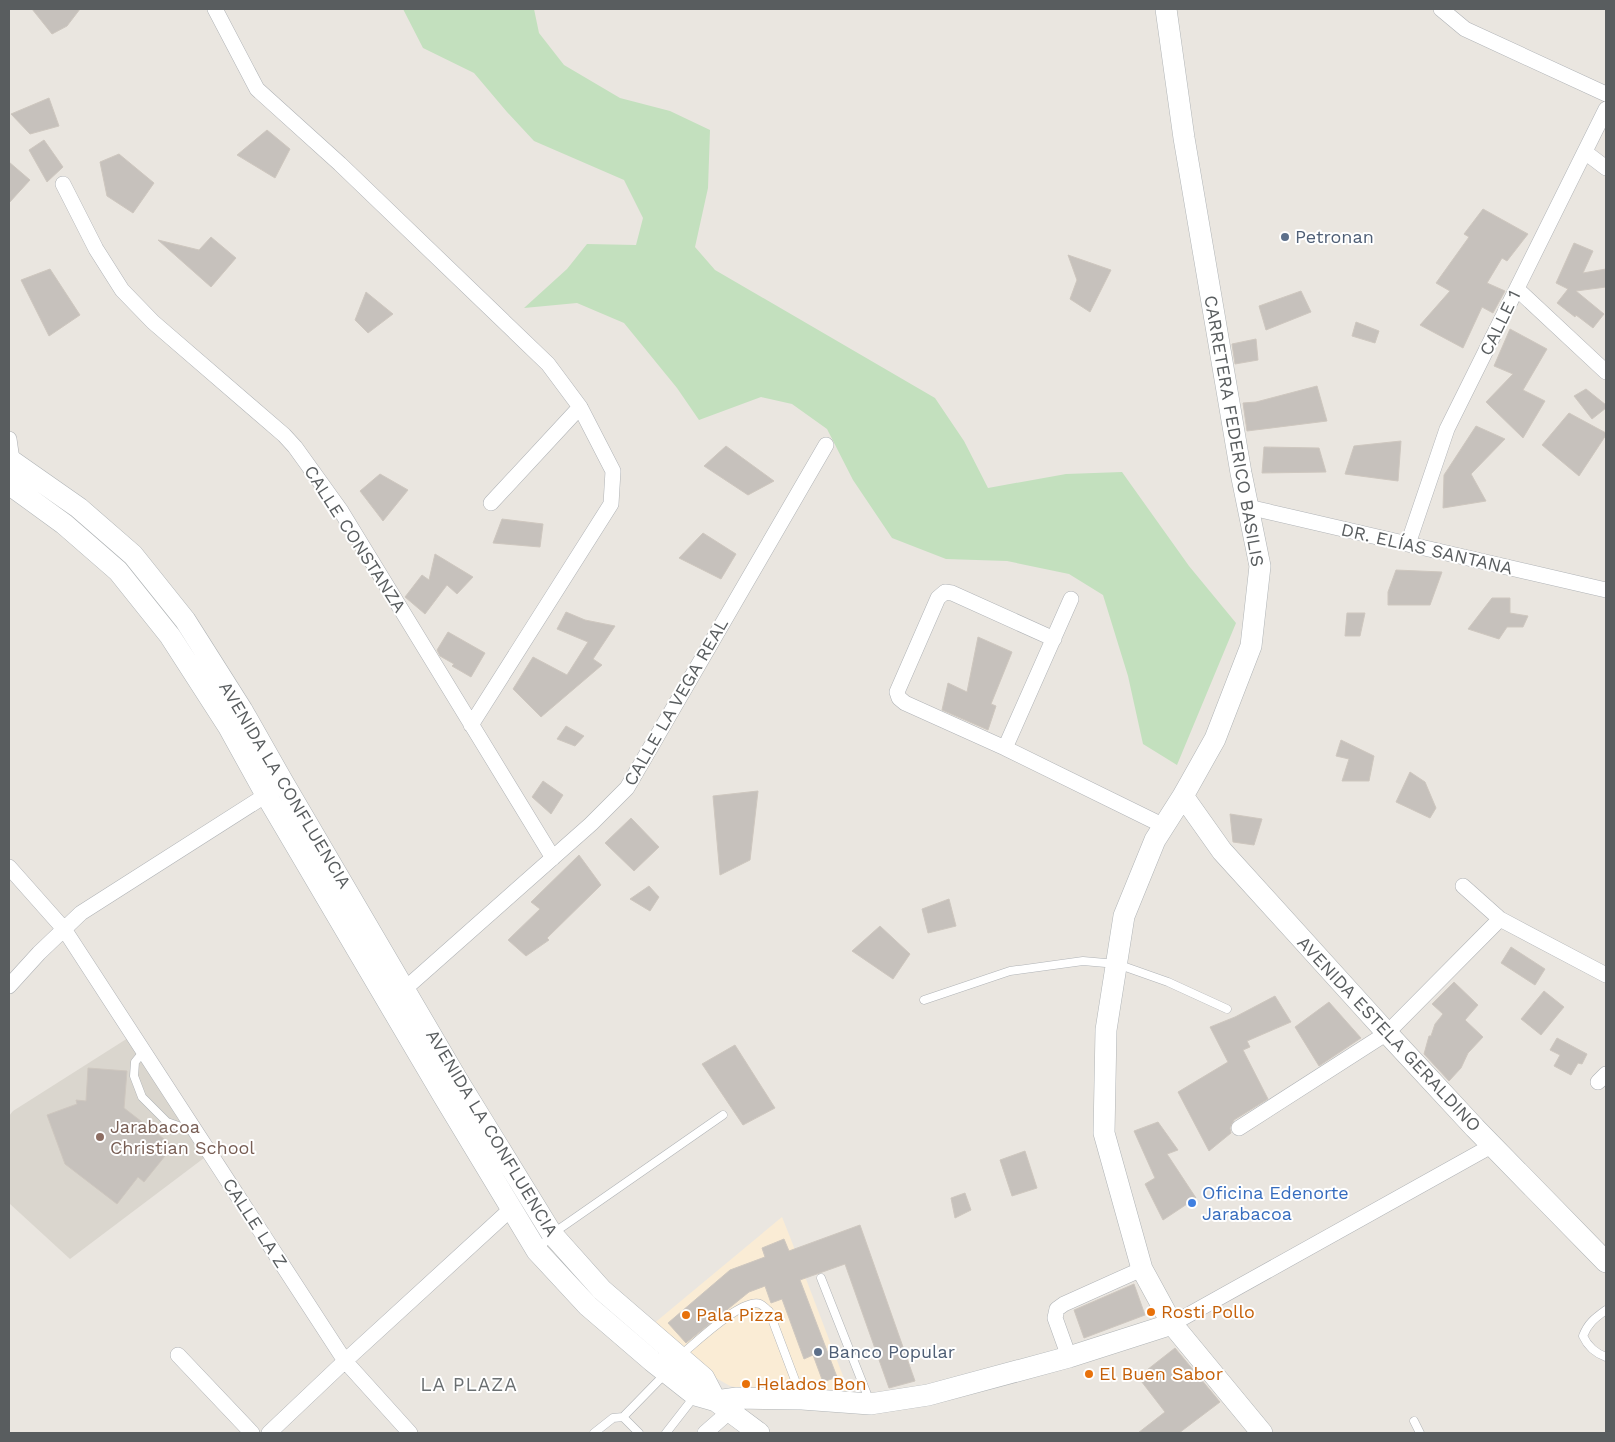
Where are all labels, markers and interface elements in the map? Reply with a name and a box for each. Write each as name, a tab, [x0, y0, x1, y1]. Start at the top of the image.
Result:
place label: Petronan	[1295, 226, 1374, 247]
marker: Petronan	[1279, 231, 1291, 243]
street label: CALLE 1	[1475, 287, 1524, 359]
street label: CARRETERA FEDERICO BASILIS	[1200, 294, 1269, 568]
street label: CALLE CONSTANZA	[300, 461, 411, 616]
street label: DR. ELÍAS SANTANA	[1339, 519, 1515, 579]
street label: CALLE LA VEGA REAL	[619, 614, 732, 789]
street label: AVENIDA LA CONFLUENCIA	[215, 677, 356, 892]
street label: AVENIDA ESTELA GERALDINO	[1293, 932, 1485, 1136]
street label: AVENIDA LA CONFLUENCIA	[422, 1025, 563, 1240]
place label: Jarabacoa Christian School	[110, 1116, 255, 1158]
marker: Jarabacoa Christian School	[94, 1131, 106, 1143]
street label: CALLE LA Z	[219, 1174, 292, 1272]
place label: Oficina Edenorte Jarabacoa	[1202, 1182, 1349, 1224]
marker: Oficina Edenorte Jarabacoa	[1186, 1197, 1198, 1209]
place label: Rosti Pollo	[1161, 1301, 1255, 1322]
place label: Pala Pizza	[696, 1304, 784, 1325]
marker: Rosti Pollo	[1145, 1306, 1157, 1318]
marker: Pala Pizza	[680, 1309, 692, 1321]
place label: Banco Popular	[828, 1341, 955, 1362]
marker: Banco Popular	[812, 1346, 824, 1358]
place label: El Buen Sabor	[1099, 1363, 1223, 1384]
marker: El Buen Sabor	[1083, 1368, 1095, 1380]
district label: LA PLAZA	[420, 1373, 518, 1396]
place label: Helados Bon	[756, 1373, 867, 1394]
marker: Helados Bon	[740, 1378, 752, 1390]

